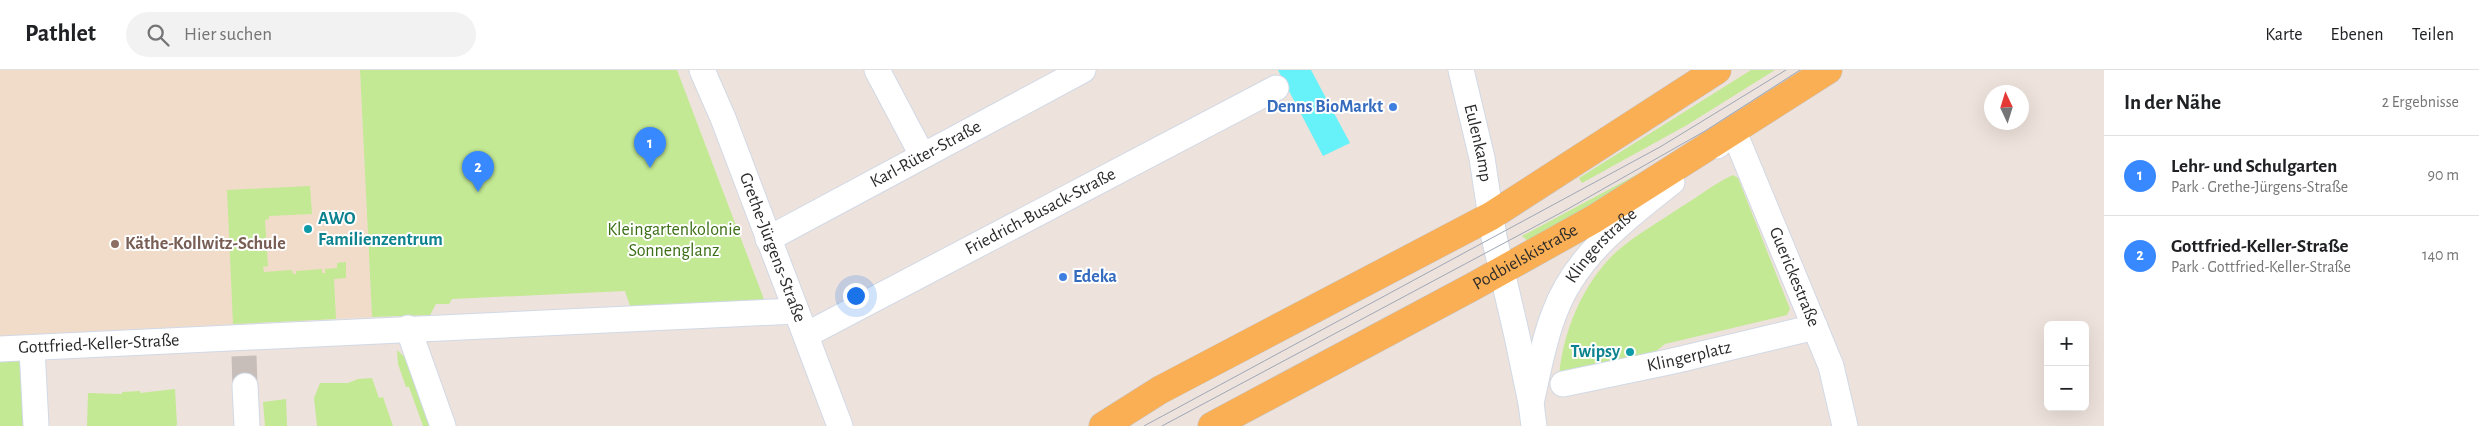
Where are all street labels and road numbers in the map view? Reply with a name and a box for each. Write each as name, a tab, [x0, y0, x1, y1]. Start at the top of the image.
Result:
street label: Eulenkamp	[1460, 102, 1495, 183]
street label: Karl-Rüter-Straße	[867, 117, 984, 191]
street label: Friedrich-Busack-Straße	[962, 165, 1119, 259]
street label: Grethe-Jürgens-Straße	[736, 170, 809, 325]
street label: Klingerstraße	[1562, 205, 1640, 286]
street label: Podbielskistraße	[1470, 221, 1581, 294]
street label: Guerickestraße	[1766, 225, 1823, 329]
street label: Gottfried-Keller-Straße	[18, 331, 180, 357]
street label: Klingerplatz	[1645, 338, 1733, 375]

